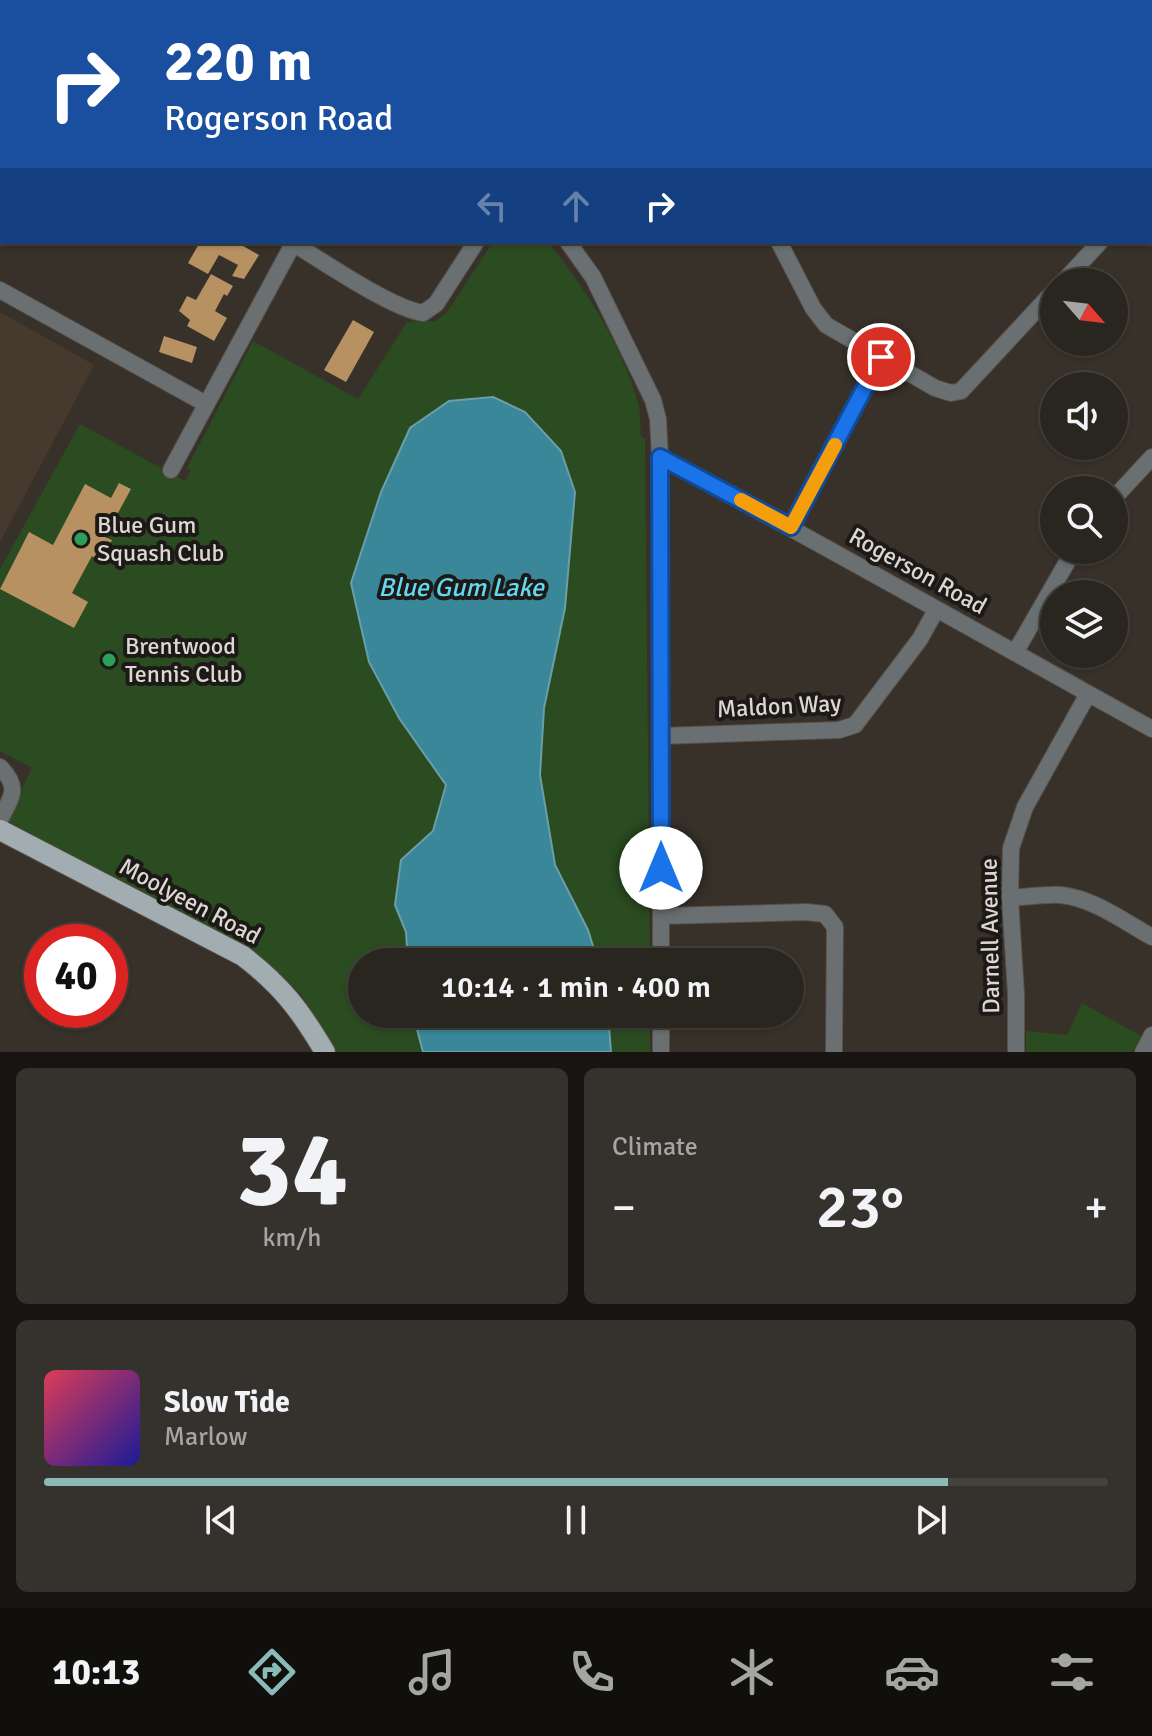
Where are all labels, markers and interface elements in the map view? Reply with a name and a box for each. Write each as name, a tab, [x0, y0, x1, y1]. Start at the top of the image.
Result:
text: 220 m	[164, 27, 312, 96]
icon: right	[32, 32, 136, 136]
text: Rogerson Road	[164, 96, 393, 141]
icon: left	[470, 184, 514, 228]
icon: ahead	[554, 184, 598, 228]
icon: right	[638, 184, 682, 228]
north arrow	[1040, 268, 1128, 356]
map controls	[1040, 268, 1128, 668]
pin	[847, 323, 915, 391]
icon: arrive	[859, 335, 903, 379]
button: sound	[1040, 372, 1128, 460]
button: search	[1040, 476, 1128, 564]
place label: Blue Gum Squash Club	[97, 510, 224, 568]
street label: Rogerson Road	[844, 521, 992, 621]
marker: Blue Gum Squash Club	[72, 530, 90, 548]
water label: Blue Gum Lake	[378, 572, 546, 604]
button: layers	[1040, 580, 1128, 668]
place label: Brentwood Tennis Club	[125, 631, 242, 689]
marker: Brentwood Tennis Club	[100, 651, 118, 669]
street label: Maldon Way	[716, 688, 842, 724]
position arrow	[619, 826, 703, 910]
street label: Moolyeen Road	[114, 851, 266, 951]
street label: Darnell Avenue	[974, 858, 1006, 1014]
speed limit sign: 40	[24, 924, 128, 1028]
text: 10:14 · 1 min · 400 m	[441, 969, 711, 1006]
text: 34	[236, 1106, 348, 1234]
text: Climate	[612, 1131, 698, 1163]
text: 23°	[816, 1171, 904, 1245]
text: −	[612, 1181, 636, 1235]
text: +	[1084, 1181, 1108, 1235]
text: km/h	[263, 1222, 321, 1254]
text: Slow Tide	[164, 1384, 290, 1421]
text: Marlow	[164, 1421, 247, 1453]
icon: previous	[199, 1498, 243, 1542]
icon: pause	[554, 1498, 598, 1542]
icon: next	[909, 1498, 953, 1542]
icon: directions	[244, 1644, 300, 1700]
icon: music	[404, 1644, 460, 1700]
icon: phone	[564, 1644, 620, 1700]
icon: climate	[724, 1644, 780, 1700]
icon: car	[884, 1644, 940, 1700]
icon: filters	[1044, 1644, 1100, 1700]
text: 10:13	[52, 1650, 140, 1695]

